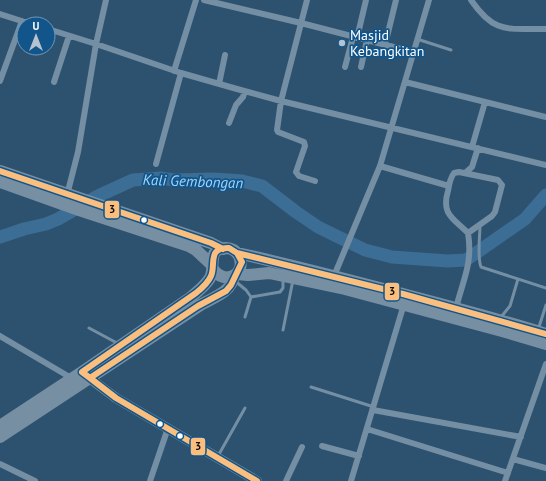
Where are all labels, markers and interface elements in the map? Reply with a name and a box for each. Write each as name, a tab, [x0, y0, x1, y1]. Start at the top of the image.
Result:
north arrow	[16, 16, 56, 56]
text: U	[33, 19, 40, 33]
place label: Masjid Kebangkitan	[350, 26, 424, 60]
marker: Masjid Kebangkitan	[337, 38, 347, 48]
water label: Kali Gembongan	[142, 170, 244, 192]
line badge: 3	[104, 200, 120, 219]
text: 3	[109, 202, 115, 216]
unlabelled marker	[139, 215, 149, 225]
line badge: 3	[384, 282, 400, 301]
text: 3	[389, 284, 395, 298]
unlabelled marker	[155, 419, 165, 429]
unlabelled marker	[175, 431, 185, 441]
line badge: 3	[190, 437, 206, 456]
text: 3	[195, 439, 201, 453]

